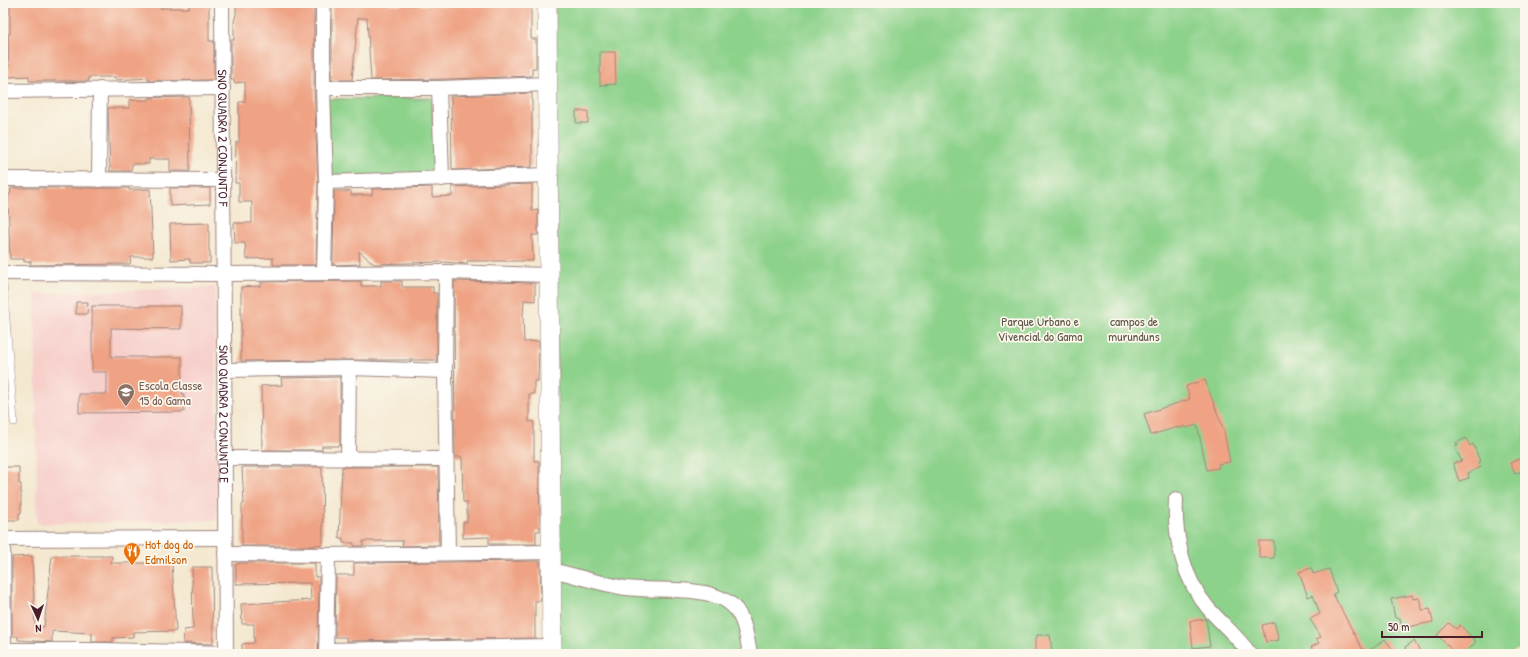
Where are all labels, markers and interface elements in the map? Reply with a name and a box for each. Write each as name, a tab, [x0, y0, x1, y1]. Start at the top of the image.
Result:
street label: SNO QUADRA 2 CONJUNTO F	[214, 69, 233, 208]
park label: Parque Urbano e Vivencial do Gama	[998, 312, 1082, 345]
park label: campos de murunduns	[1108, 312, 1160, 345]
street label: SNO QUADRA 2 CONJUNTO E	[215, 345, 233, 483]
place label: Escola Classe 15 do Gama	[139, 376, 202, 409]
school or university icon: Escola Classe 15 do Gama	[116, 382, 136, 407]
place label: Hot dog do Edmilson	[145, 535, 193, 568]
restaurant icon: Hot dog do Edmilson	[122, 541, 142, 566]
north arrow	[18, 599, 58, 639]
scale bar	[1382, 613, 1482, 639]
text: 50 m	[1388, 618, 1409, 635]
text: N	[35, 622, 42, 636]

